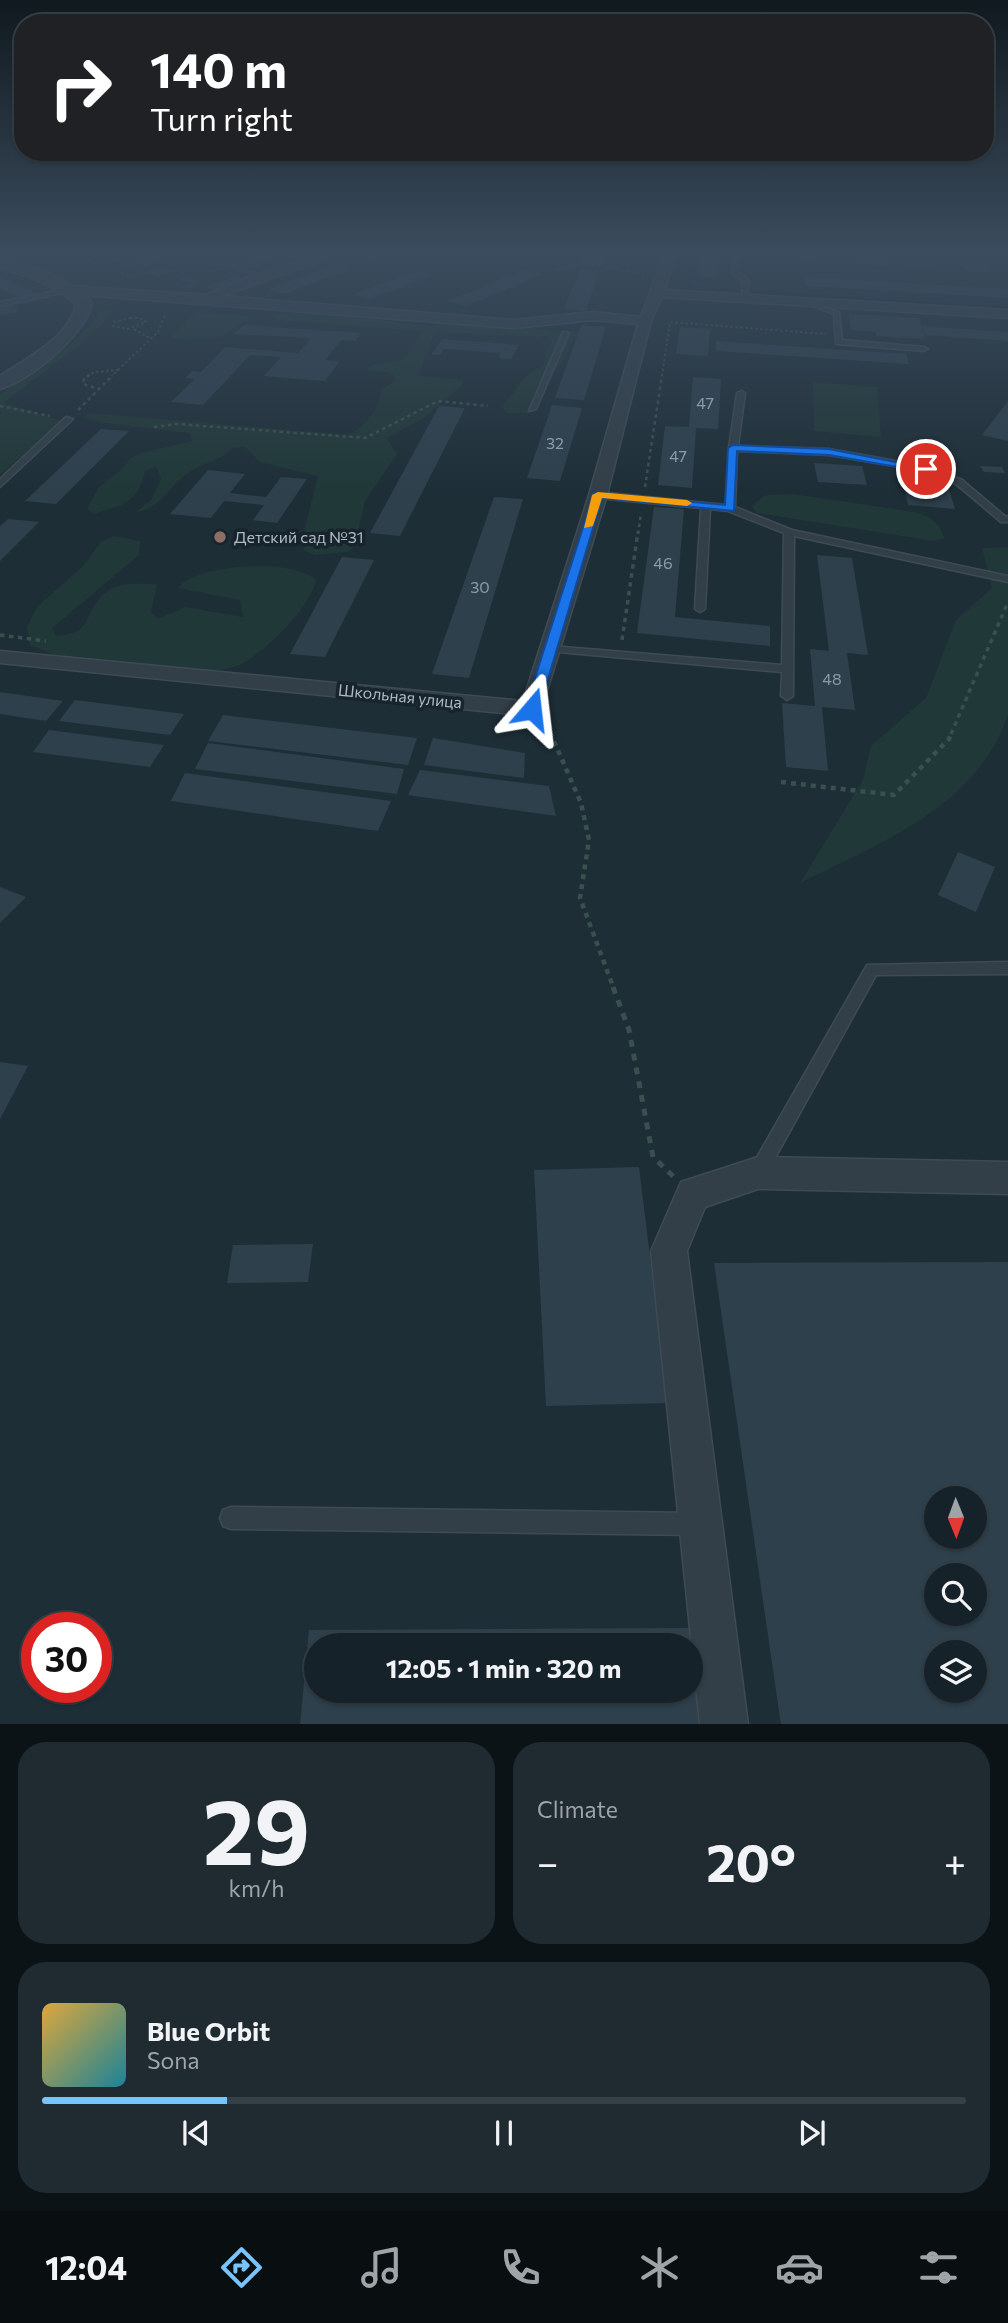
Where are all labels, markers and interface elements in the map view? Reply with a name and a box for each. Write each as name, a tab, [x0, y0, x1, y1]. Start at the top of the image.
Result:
text: 140 m	[150, 38, 287, 98]
icon: right	[35, 42, 126, 133]
text: Turn right	[150, 98, 293, 138]
house number: 47	[696, 393, 714, 412]
house number: 32	[546, 433, 564, 452]
pin	[896, 439, 956, 499]
house number: 47	[669, 446, 687, 465]
icon: arrive	[907, 450, 945, 488]
place label: Детский сад №31	[234, 527, 364, 546]
marker: Детский сад №31	[212, 529, 228, 545]
house number: 46	[653, 553, 673, 572]
house number: 30	[470, 577, 490, 596]
house number: 48	[822, 669, 842, 688]
position arrow	[495, 672, 569, 746]
street label: Школьная улица	[337, 680, 463, 711]
north arrow	[924, 1486, 987, 1549]
map controls	[924, 1486, 987, 1703]
button: search	[924, 1563, 987, 1626]
speed limit sign: 30	[21, 1612, 112, 1703]
button: layers	[924, 1640, 987, 1703]
text: 12:05 · 1 min · 320 m	[386, 1652, 621, 1683]
text: 29	[203, 1772, 310, 1884]
text: Climate	[537, 1795, 618, 1823]
text: 20°	[706, 1829, 796, 1893]
text: −	[537, 1838, 559, 1885]
text: +	[944, 1838, 966, 1885]
text: km/h	[229, 1874, 284, 1902]
text: Blue Orbit	[147, 2015, 270, 2046]
text: Sona	[147, 2046, 199, 2074]
icon: previous	[177, 2114, 215, 2152]
icon: pause	[485, 2114, 523, 2152]
icon: next	[793, 2114, 831, 2152]
icon: directions	[217, 2243, 266, 2292]
icon: music	[357, 2243, 406, 2292]
icon: phone	[496, 2243, 545, 2292]
icon: climate	[635, 2243, 684, 2292]
icon: car	[775, 2243, 824, 2292]
icon: filters	[914, 2243, 963, 2292]
text: 12:04	[45, 2247, 127, 2287]

